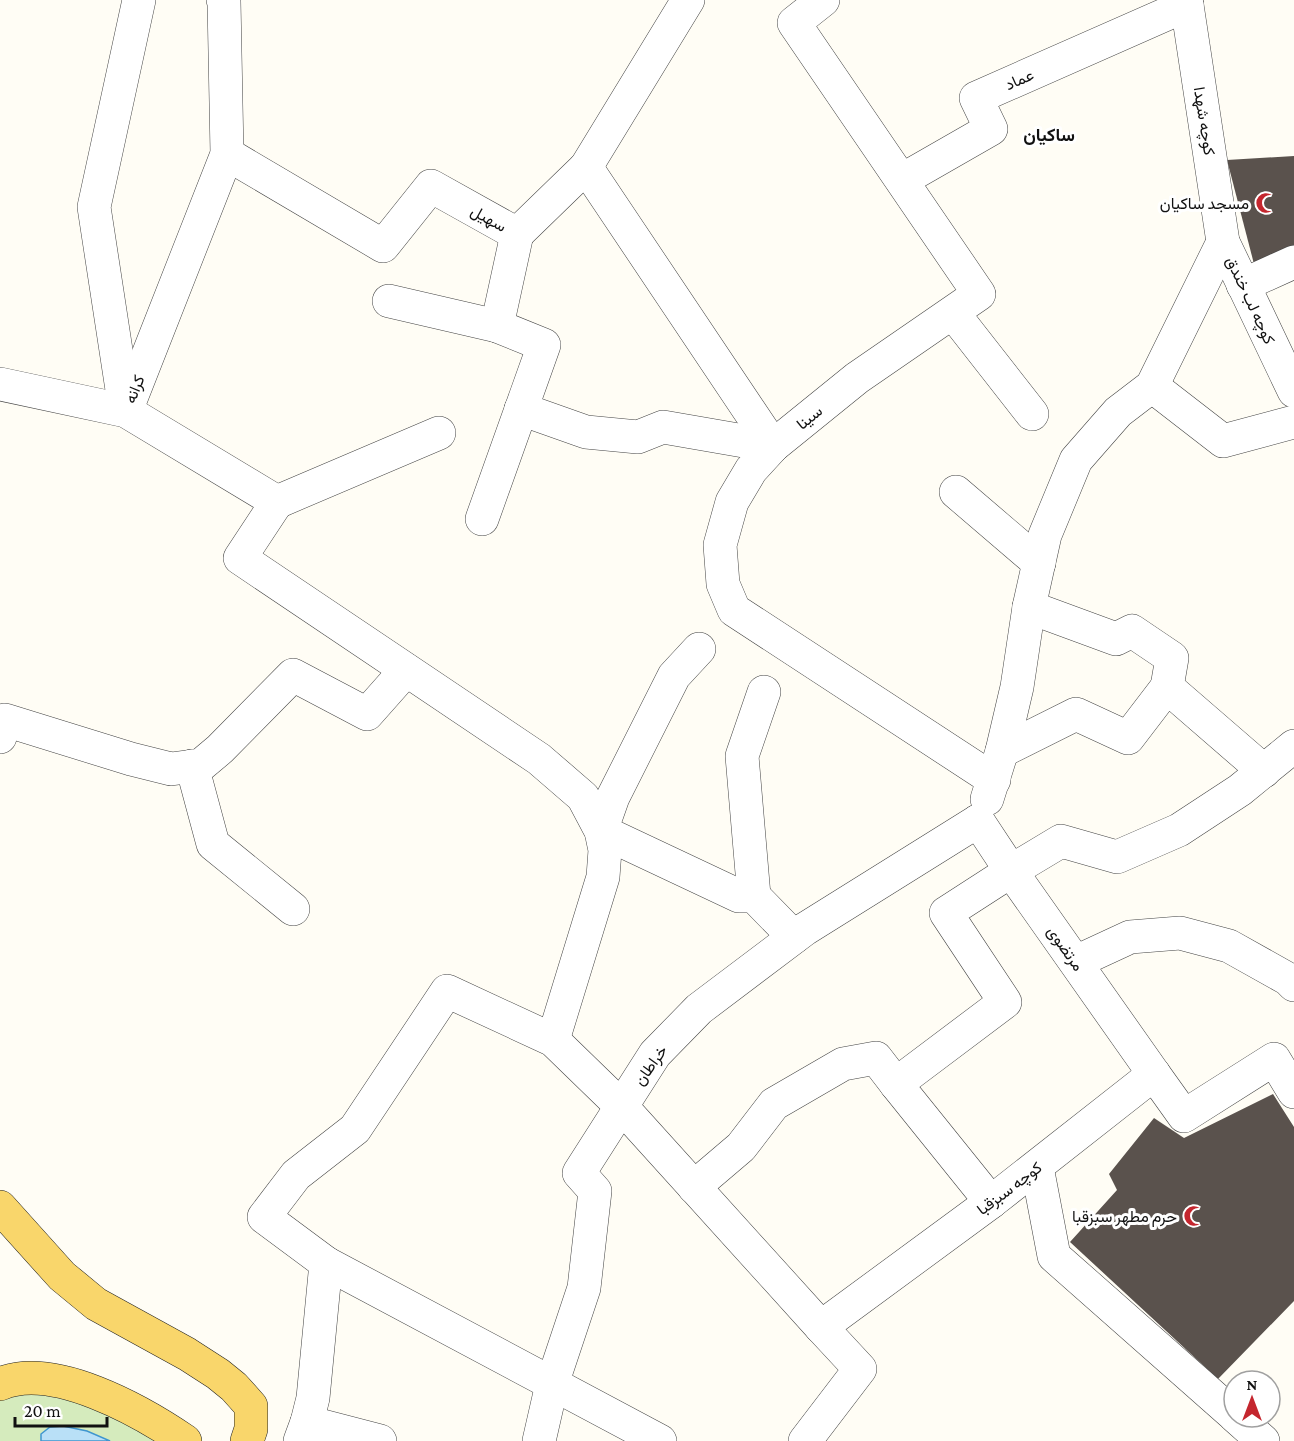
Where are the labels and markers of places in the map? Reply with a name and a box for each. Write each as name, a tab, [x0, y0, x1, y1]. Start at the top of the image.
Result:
mosque icon: مسجد ساکیان	[1254, 191, 1278, 215]
place label: مسجد ساکیان	[1160, 195, 1249, 213]
mosque icon: حرم مطهر سبزقبا	[1182, 1204, 1206, 1228]
place label: حرم مطهر سبزقبا	[1072, 1208, 1177, 1227]

